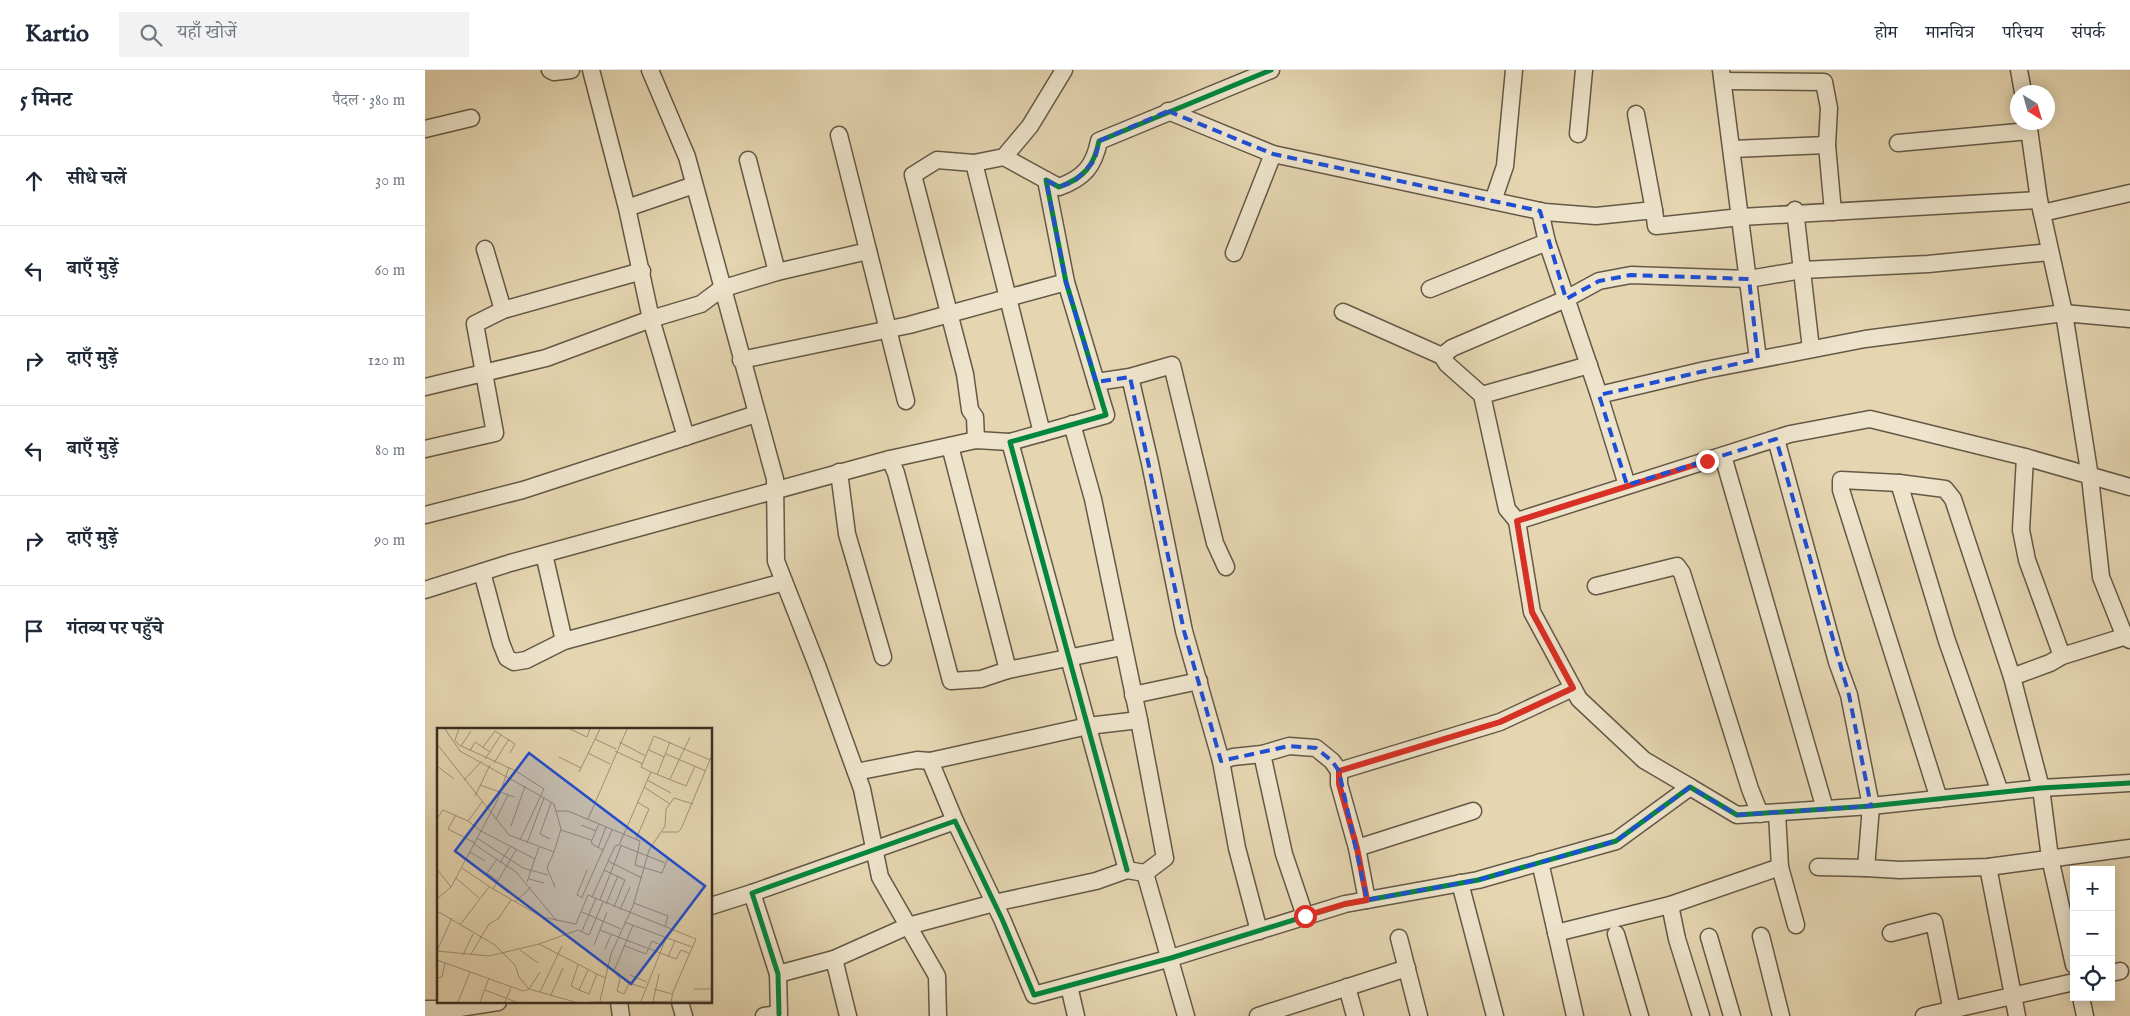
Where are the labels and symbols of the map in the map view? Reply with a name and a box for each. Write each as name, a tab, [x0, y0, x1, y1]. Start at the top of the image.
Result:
north arrow	[2010, 85, 2055, 130]
route end	[1696, 450, 1719, 473]
inset map	[437, 728, 713, 1004]
route start	[1294, 905, 1317, 928]

